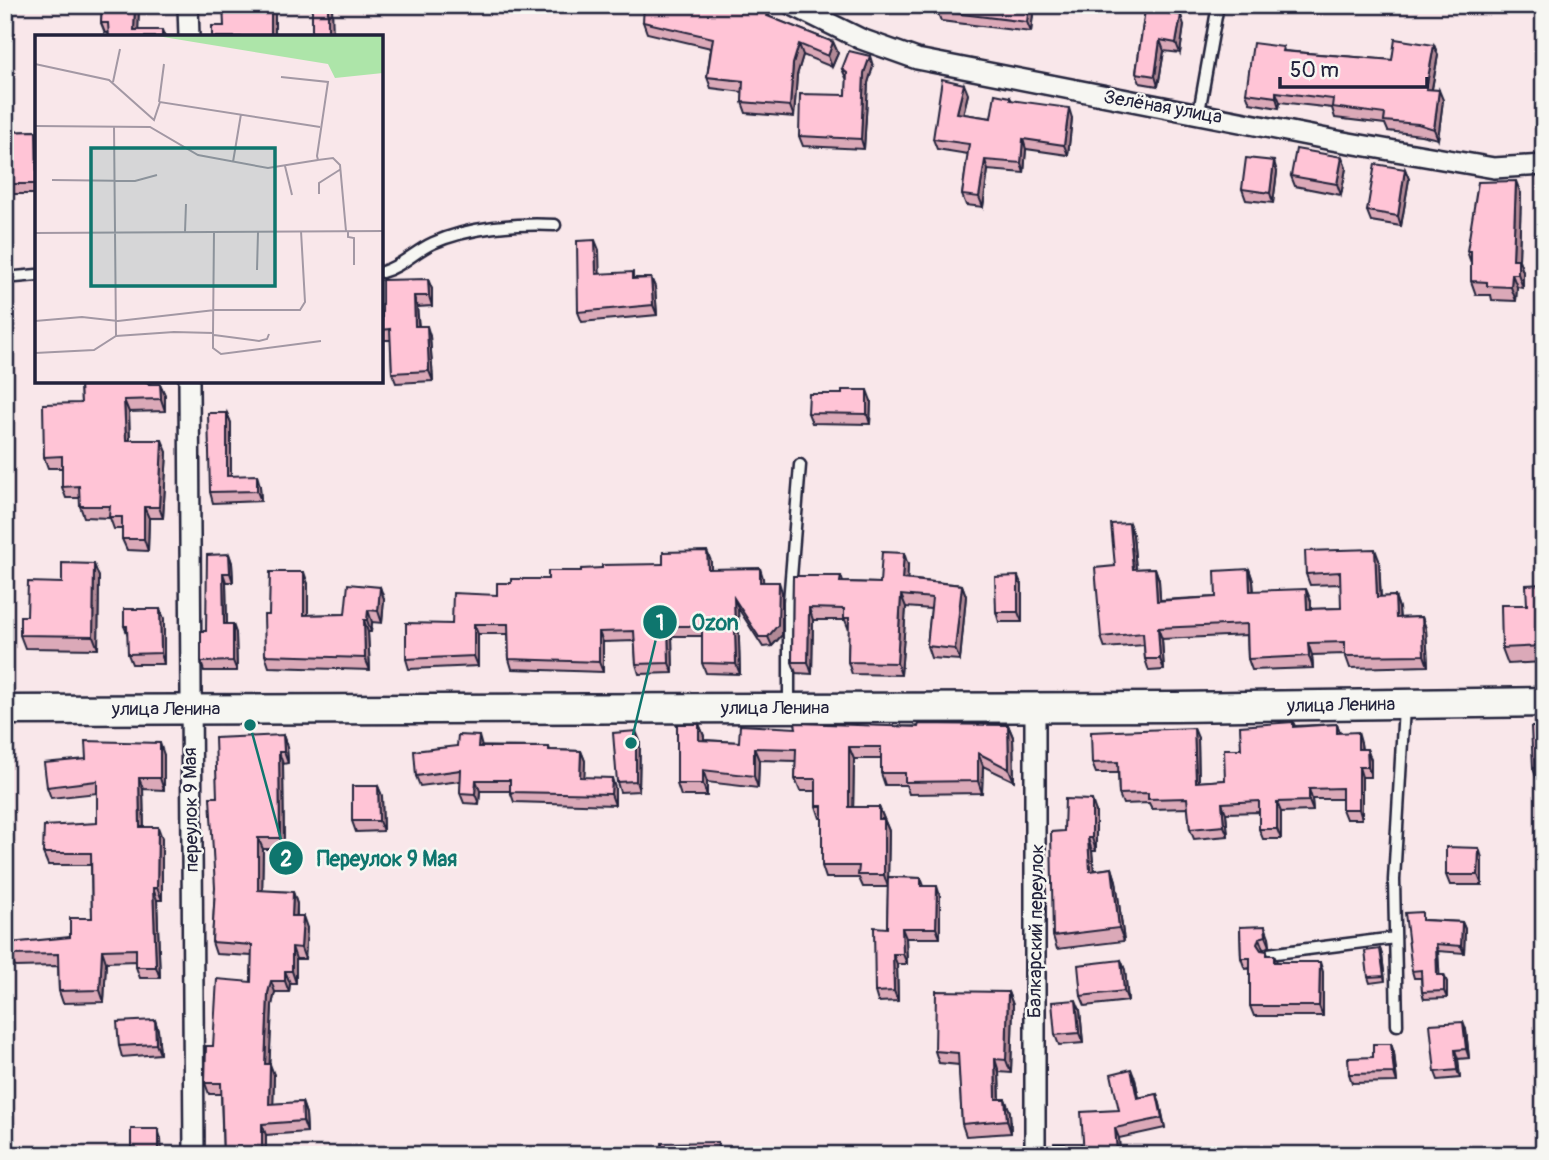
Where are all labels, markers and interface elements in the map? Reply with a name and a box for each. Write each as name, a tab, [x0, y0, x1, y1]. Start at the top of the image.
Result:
inset map	[35, 35, 383, 383]
scale bar	[1280, 46, 1426, 90]
text: 50 m	[1290, 57, 1339, 84]
street label: Зелёная улица	[1102, 85, 1224, 129]
callout: Ozon	[642, 601, 752, 643]
text: 1	[656, 610, 664, 637]
text: Ozon	[691, 610, 739, 637]
street label: улица Ленина	[1286, 692, 1396, 718]
street label: улица Ленина	[720, 696, 829, 720]
street label: улица Ленина	[111, 697, 220, 721]
street label: переулок 9 Мая	[178, 747, 204, 873]
callout: Переулок 9 Мая	[268, 837, 471, 879]
street label: Балкарский переулок	[1022, 843, 1050, 1018]
text: 2	[280, 846, 292, 873]
text: Переулок 9 Мая	[317, 846, 457, 873]

